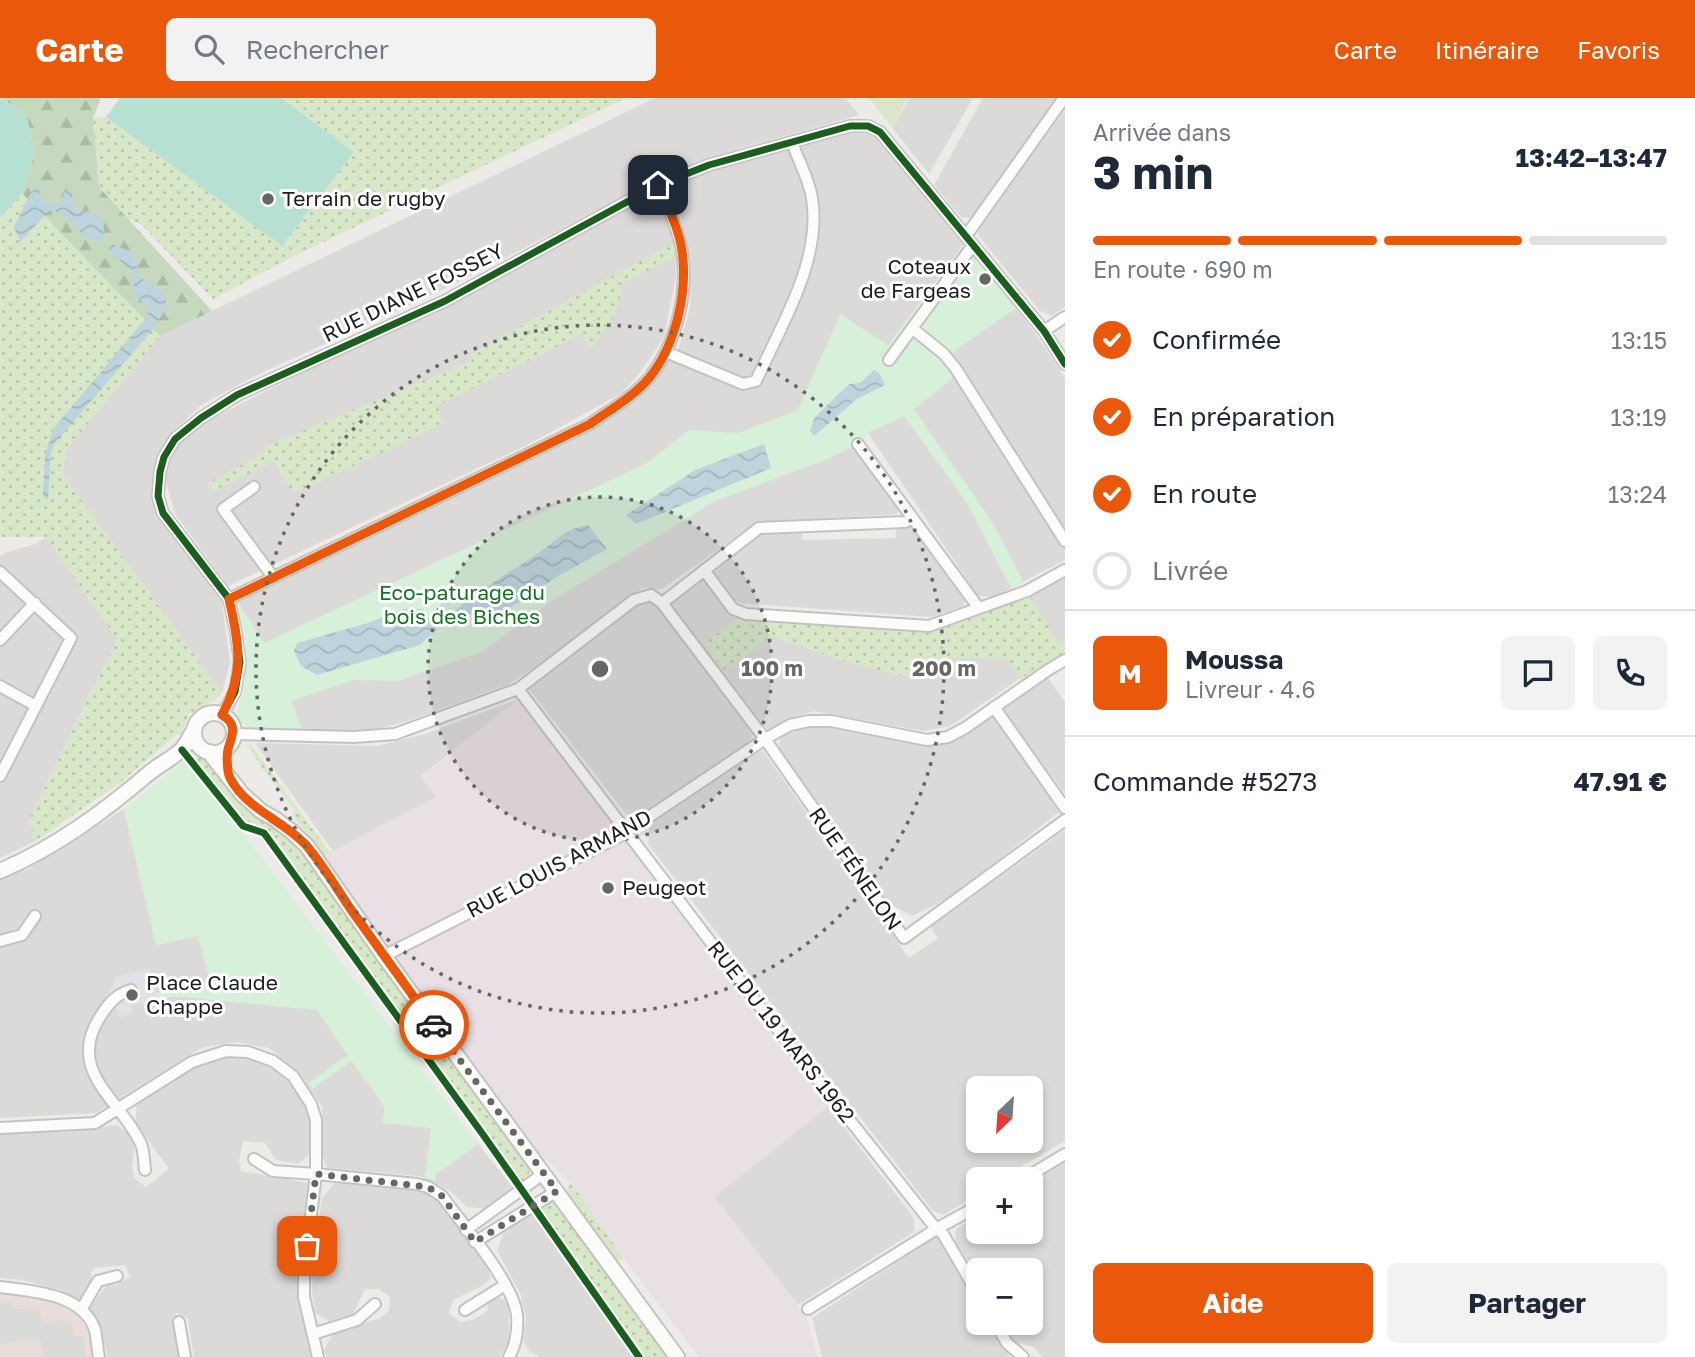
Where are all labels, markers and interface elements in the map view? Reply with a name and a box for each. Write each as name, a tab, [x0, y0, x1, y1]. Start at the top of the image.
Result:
search box	[166, 18, 656, 81]
text: Carte	[35, 30, 124, 69]
icon: search	[190, 30, 228, 68]
text: Rechercher	[246, 34, 389, 65]
text: Carte	[1334, 35, 1397, 64]
text: Itinéraire	[1435, 35, 1539, 64]
text: Favoris	[1577, 35, 1660, 64]
text: Arrivée dans	[1093, 118, 1231, 146]
text: 13:42–13:47	[1516, 142, 1667, 173]
text: 3 min	[1093, 144, 1213, 199]
pin	[628, 155, 688, 215]
icon: home	[639, 166, 677, 204]
place label: Terrain de rugby	[282, 185, 446, 211]
marker: Terrain de rugby	[260, 191, 276, 207]
street label: RUE DIANE FOSSEY	[318, 237, 508, 347]
place label: Coteaux de Fargeas	[861, 253, 971, 303]
text: En route · 690 m	[1093, 255, 1273, 283]
marker: Coteaux de Fargeas	[977, 271, 993, 287]
icon: check	[1093, 321, 1131, 359]
text: Confirmée	[1152, 324, 1281, 355]
text: 13:15	[1611, 326, 1667, 354]
icon: check	[1093, 398, 1131, 436]
text: En préparation	[1152, 401, 1335, 432]
text: 13:19	[1610, 403, 1667, 431]
icon: check	[1093, 475, 1131, 513]
text: En route	[1152, 478, 1257, 509]
text: 13:24	[1608, 480, 1667, 508]
text: Livrée	[1152, 555, 1228, 586]
park label: Eco-paturage du bois des Biches	[379, 579, 545, 629]
button: chat	[1501, 636, 1575, 710]
button: phone	[1593, 636, 1667, 710]
text: Moussa	[1185, 644, 1283, 675]
text: 100 m	[741, 655, 803, 681]
text: 200 m	[912, 655, 976, 681]
centre of rings	[588, 657, 612, 681]
text: M	[1118, 658, 1142, 689]
text: Livreur · 4.6	[1185, 675, 1315, 703]
text: Commande #5273	[1093, 766, 1317, 797]
text: 47.91 €	[1574, 766, 1667, 797]
street label: RUE FÉNELON	[804, 802, 908, 935]
street label: RUE LOUIS ARMAND	[462, 803, 656, 923]
place label: Peugeot	[622, 874, 707, 900]
marker: Peugeot	[600, 880, 616, 896]
street label: RUE DU 19 MARS 1962	[703, 935, 861, 1128]
place label: Place Claude Chappe	[146, 969, 278, 1019]
marker: Place Claude Chappe	[124, 987, 140, 1003]
courier	[399, 990, 469, 1060]
icon: car	[415, 1006, 453, 1044]
north arrow	[966, 1076, 1043, 1153]
map controls	[966, 1076, 1043, 1335]
button: +	[966, 1167, 1043, 1244]
pin	[277, 1216, 337, 1276]
icon: bag	[288, 1227, 326, 1265]
button: −	[966, 1258, 1043, 1335]
button: Aide	[1093, 1263, 1373, 1343]
button: Partager	[1387, 1263, 1667, 1343]

